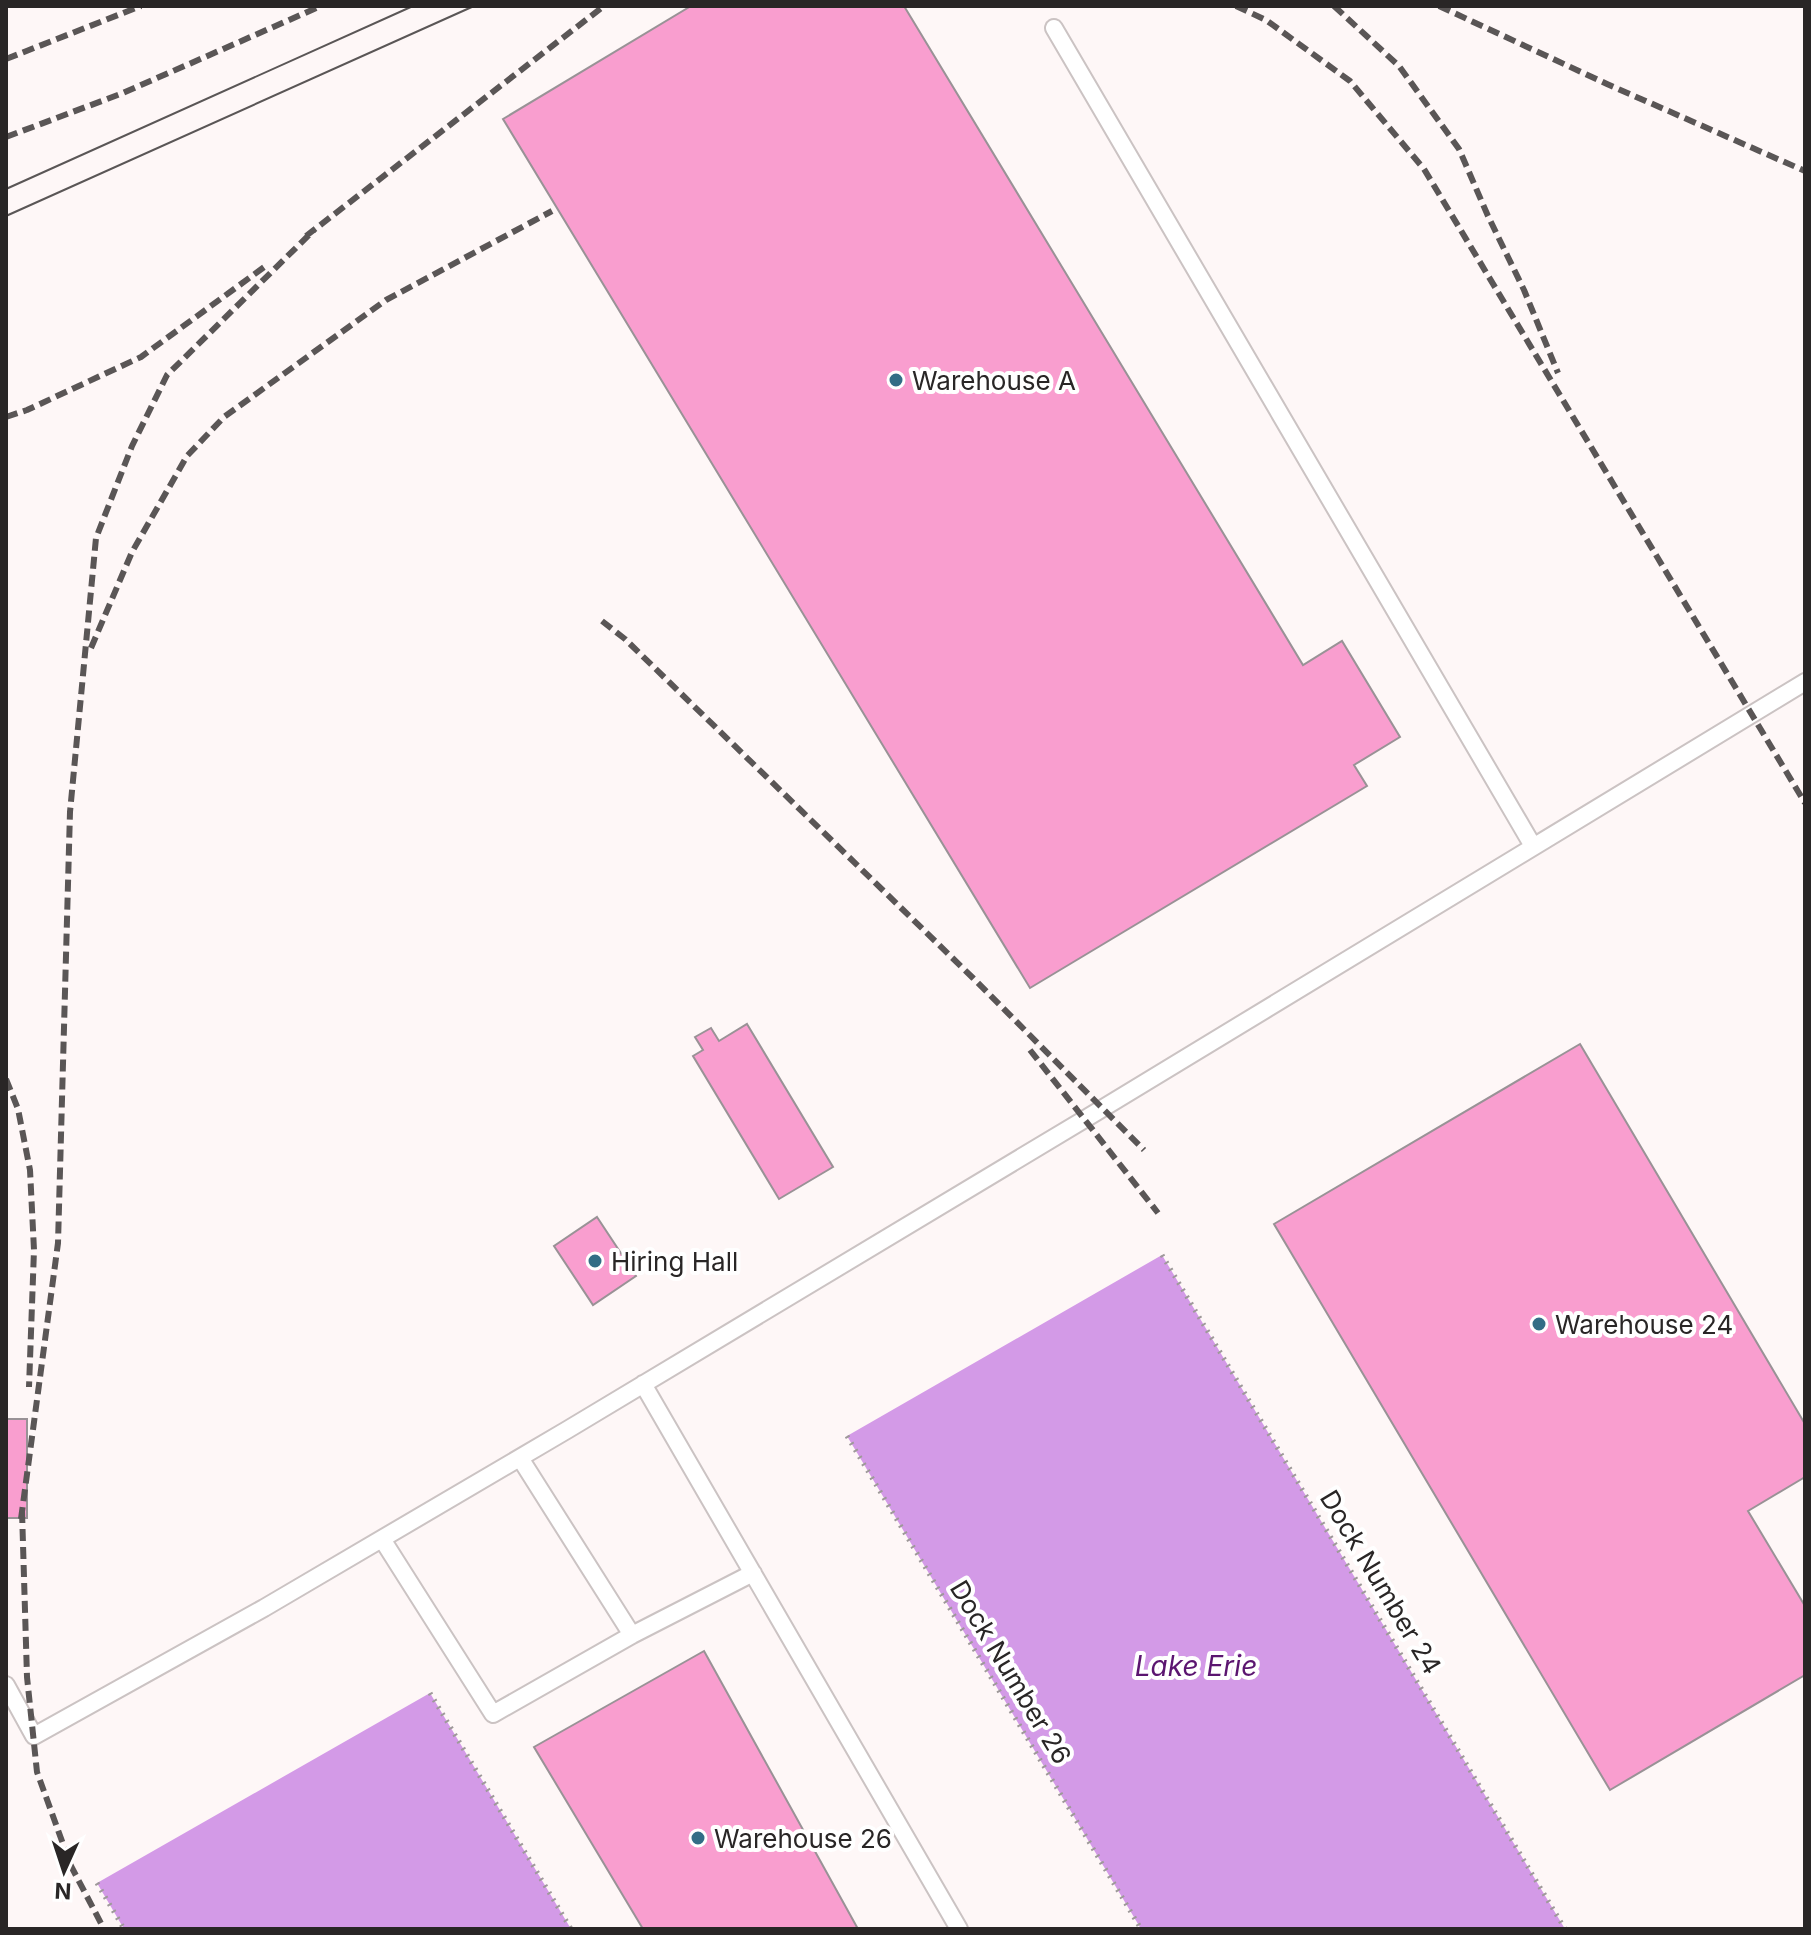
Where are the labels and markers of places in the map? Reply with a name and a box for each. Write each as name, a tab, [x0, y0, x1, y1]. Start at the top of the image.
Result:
place label: Warehouse A	[912, 365, 1076, 396]
marker: Warehouse A	[887, 371, 905, 389]
place label: Hiring Hall	[611, 1246, 738, 1277]
marker: Hiring Hall	[586, 1252, 604, 1270]
place label: Warehouse 24	[1555, 1309, 1733, 1340]
marker: Warehouse 24	[1530, 1315, 1548, 1333]
place label: Warehouse 26	[714, 1823, 892, 1854]
marker: Warehouse 26	[689, 1829, 707, 1847]

